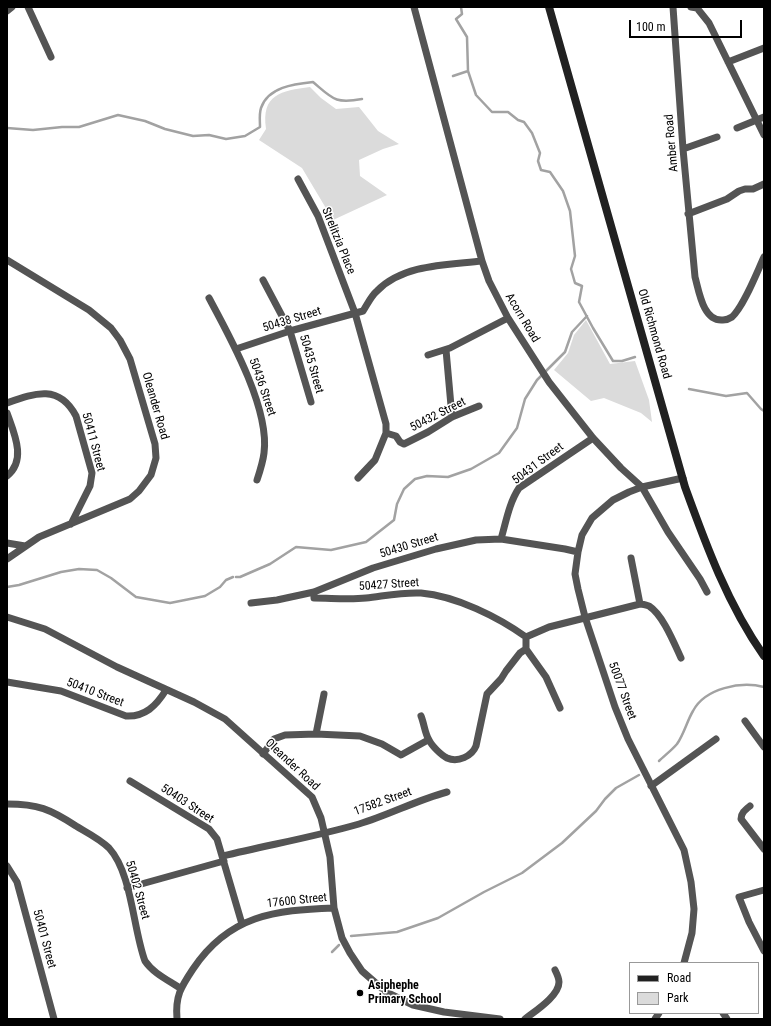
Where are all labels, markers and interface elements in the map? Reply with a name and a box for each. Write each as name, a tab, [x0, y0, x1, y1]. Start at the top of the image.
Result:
scale bar	[631, 12, 744, 38]
text: 100 m	[636, 20, 666, 34]
street label: Amber Road	[662, 113, 682, 173]
street label: Strelitzia Place	[318, 205, 358, 277]
street label: Old Richmond Road	[634, 287, 674, 381]
street label: Acorn Road	[502, 291, 542, 345]
street label: 50438 Street	[261, 304, 323, 336]
street label: 50435 Street	[296, 333, 326, 395]
street label: 50436 Street	[245, 356, 279, 418]
street label: Oleander Road	[139, 371, 171, 441]
street label: 50432 Street	[408, 395, 468, 435]
street label: 50411 Street	[78, 411, 108, 473]
street label: 50431 Street	[510, 440, 566, 488]
street label: 50430 Street	[378, 530, 440, 562]
street label: 50427 Street	[358, 576, 420, 594]
street label: 50077 Street	[605, 660, 639, 722]
street label: 50410 Street	[64, 675, 126, 711]
street label: Oleander Road	[262, 736, 322, 794]
street label: 50403 Street	[158, 781, 216, 827]
street label: 17582 Street	[352, 785, 414, 819]
street label: 50402 Street	[122, 859, 152, 921]
street label: 17600 Street	[266, 891, 328, 911]
street label: 50401 Street	[29, 908, 59, 970]
legend	[629, 962, 759, 1014]
text: Road	[667, 971, 691, 985]
place label: Asiphephe Primary School	[368, 979, 441, 1007]
marker: Asiphephe Primary School	[355, 988, 365, 998]
text: Park	[667, 991, 688, 1005]

